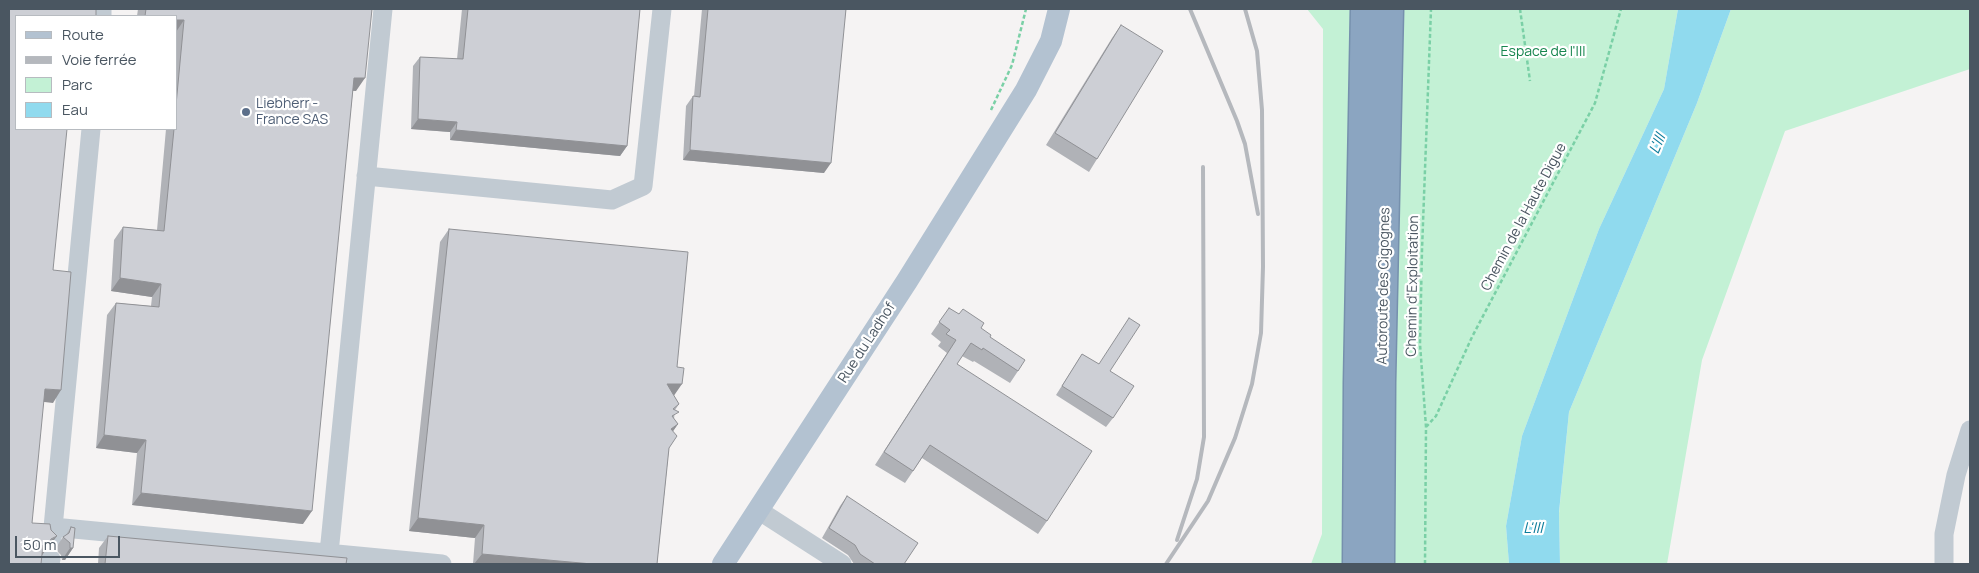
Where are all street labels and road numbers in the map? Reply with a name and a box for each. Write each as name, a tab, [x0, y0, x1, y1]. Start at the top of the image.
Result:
street label: Chemin de la Haute Digue	[1478, 140, 1570, 294]
street label: Autoroute des Cigognes	[1374, 207, 1394, 365]
street label: Chemin d'Exploitation	[1403, 215, 1423, 357]
street label: Rue du Ladhof	[835, 300, 899, 386]

